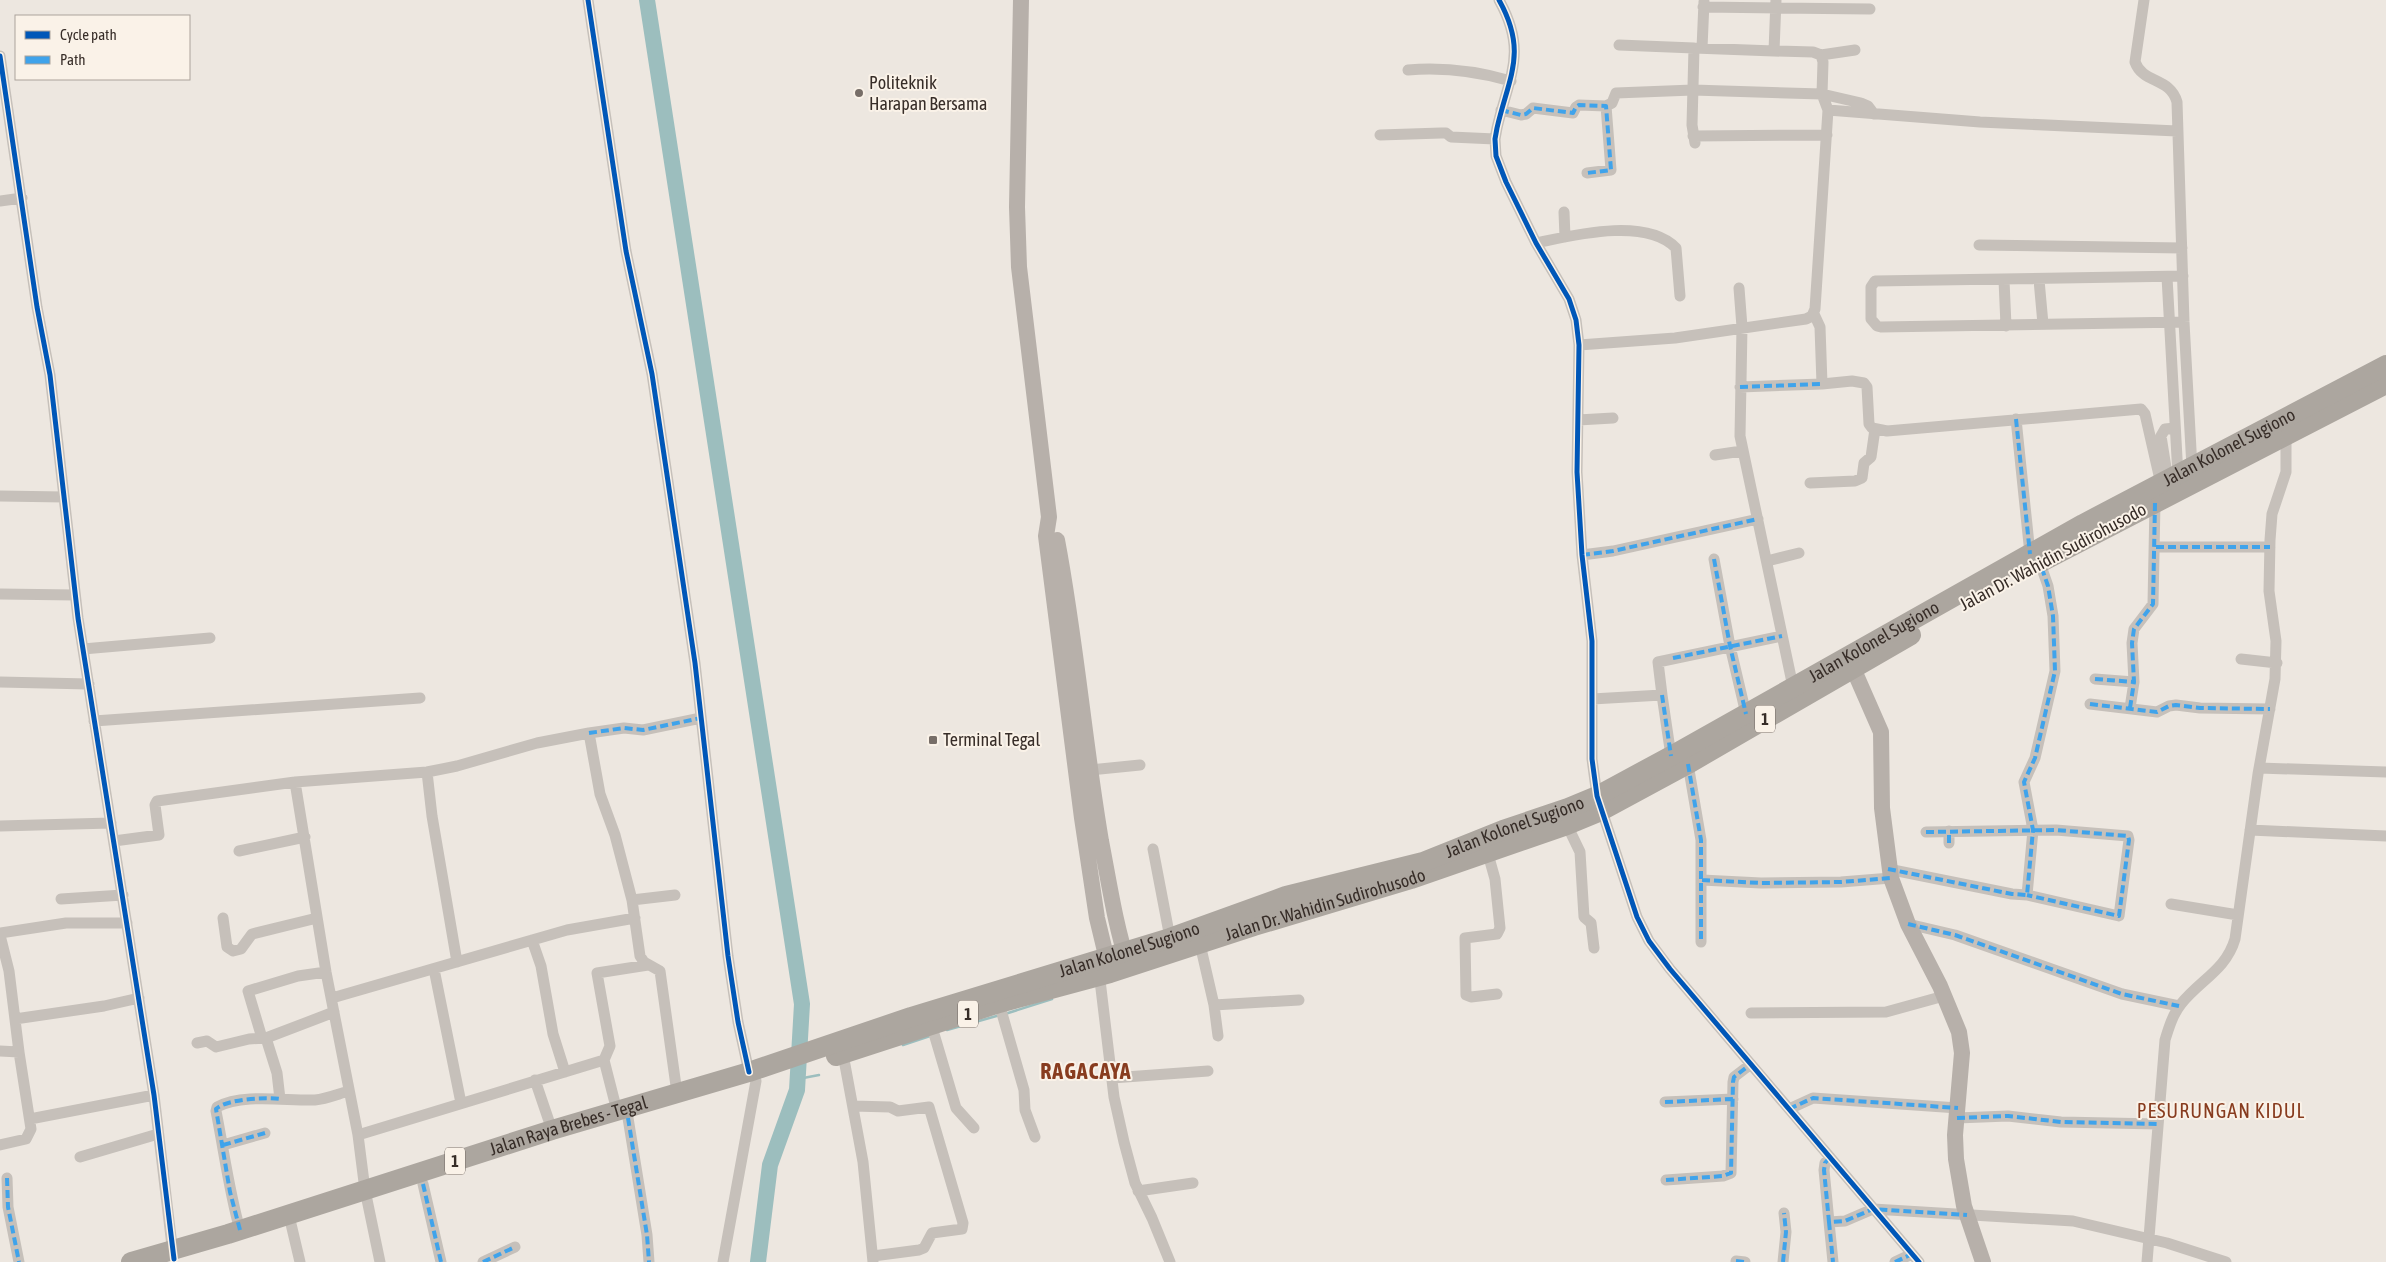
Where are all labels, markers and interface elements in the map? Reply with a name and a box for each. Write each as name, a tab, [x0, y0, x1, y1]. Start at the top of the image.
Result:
legend	[15, 15, 190, 80]
text: Cycle path	[60, 26, 117, 43]
text: Path	[60, 51, 86, 68]
place label: Politeknik Harapan Bersama	[869, 72, 987, 114]
marker: Politeknik Harapan Bersama	[853, 87, 865, 99]
street label: Jalan Kolonel Sugiono	[2159, 404, 2299, 490]
street label: Jalan Dr. Wahidin Sudirohusodo	[1956, 498, 2150, 615]
street label: Jalan Kolonel Sugiono	[1805, 596, 1943, 686]
road number: 1	[1755, 706, 1775, 732]
place label: Terminal Tegal	[943, 729, 1040, 750]
marker: Terminal Tegal	[927, 734, 939, 746]
street label: Jalan Kolonel Sugiono	[1442, 792, 1587, 862]
street label: Jalan Dr. Wahidin Sudirohusodo	[1222, 864, 1428, 945]
street label: Jalan Kolonel Sugiono	[1056, 917, 1202, 981]
road number: 1	[958, 1001, 978, 1028]
district label: RAGACAYA	[1040, 1058, 1132, 1084]
street label: Jalan Raya Brebes - Tegal	[486, 1091, 650, 1159]
district label: PESURUNGAN KIDUL	[2137, 1099, 2305, 1122]
road number: 1	[445, 1148, 465, 1174]

